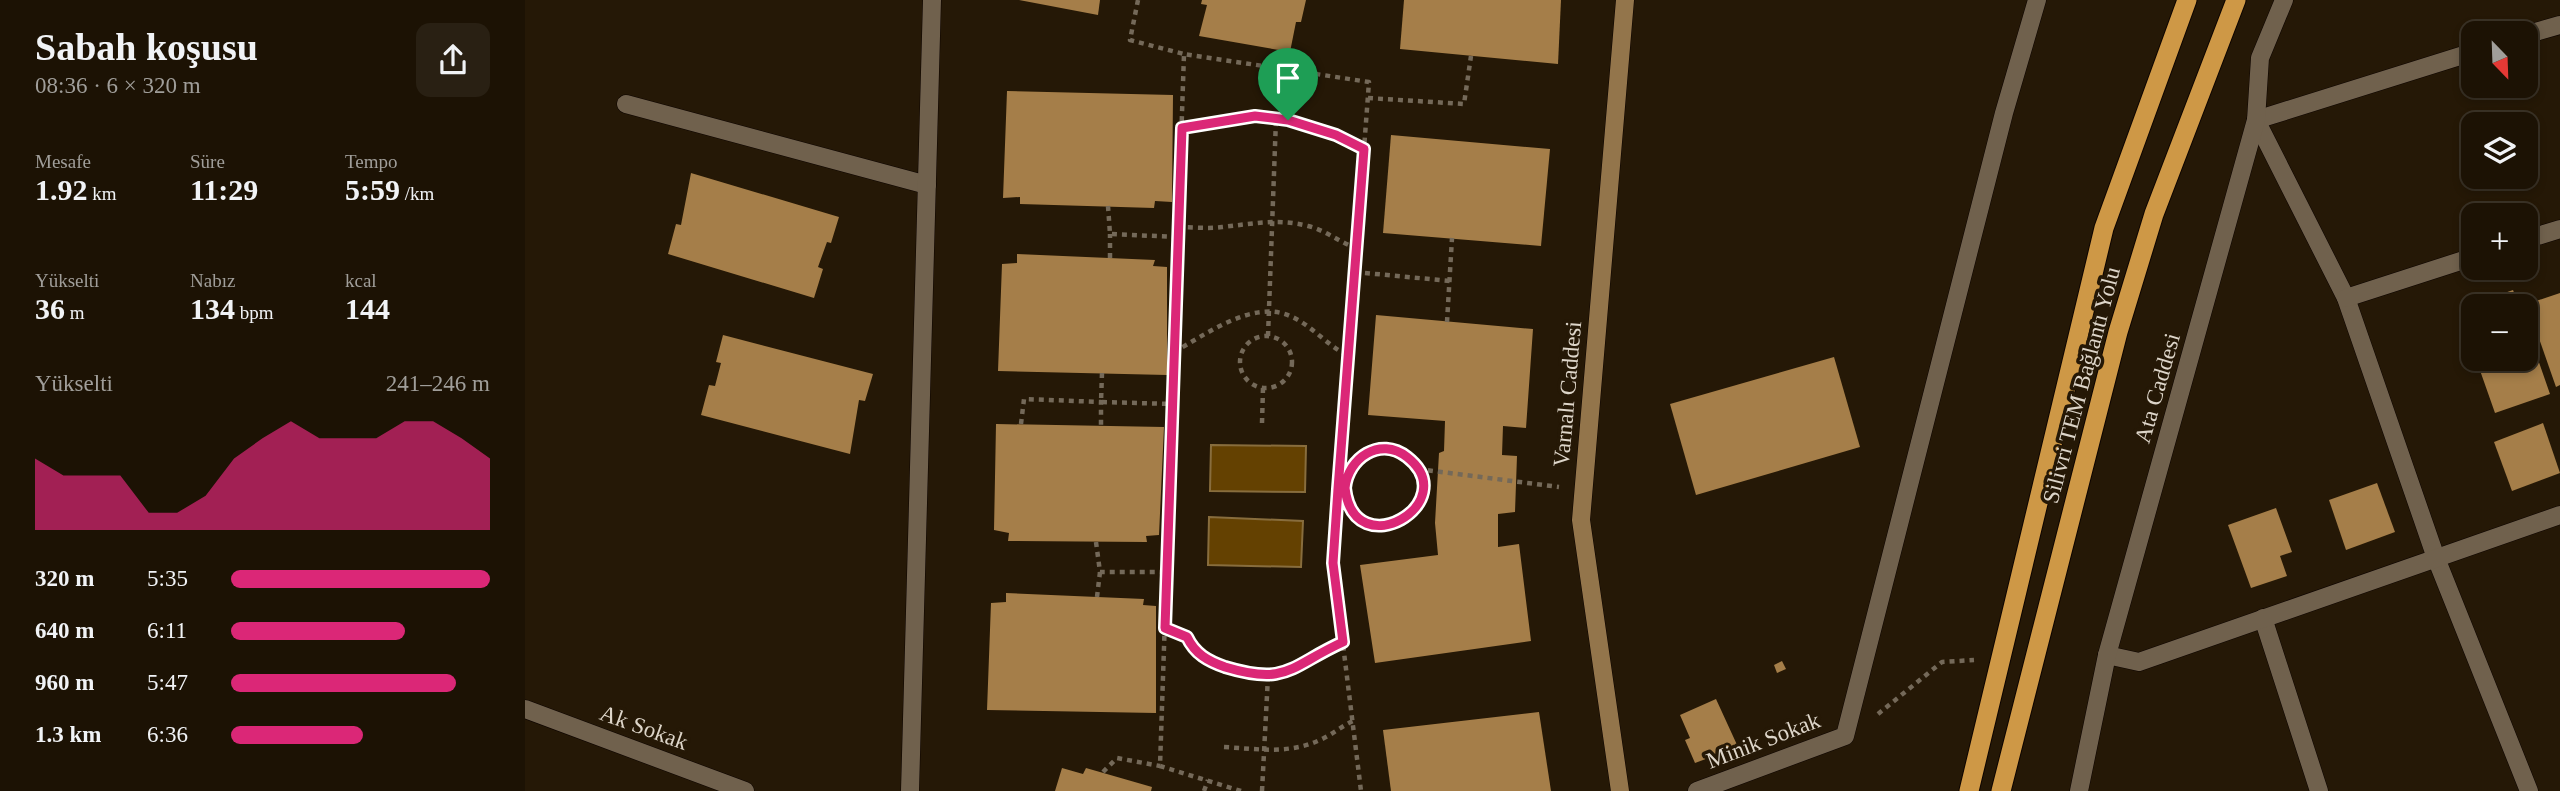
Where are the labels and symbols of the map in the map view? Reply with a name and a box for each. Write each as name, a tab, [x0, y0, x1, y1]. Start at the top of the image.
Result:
north arrow	[2461, 21, 2537, 98]
pin	[1258, 48, 1318, 120]
street label: Silivri TEM Bağlantı Yolu	[2038, 264, 2125, 506]
street label: Varnalı Caddesi	[1549, 320, 1586, 468]
street label: Ata Caddesi	[2130, 330, 2185, 446]
street label: Ak Sokak	[597, 700, 691, 755]
street label: Minik Sokak	[1703, 707, 1824, 774]

